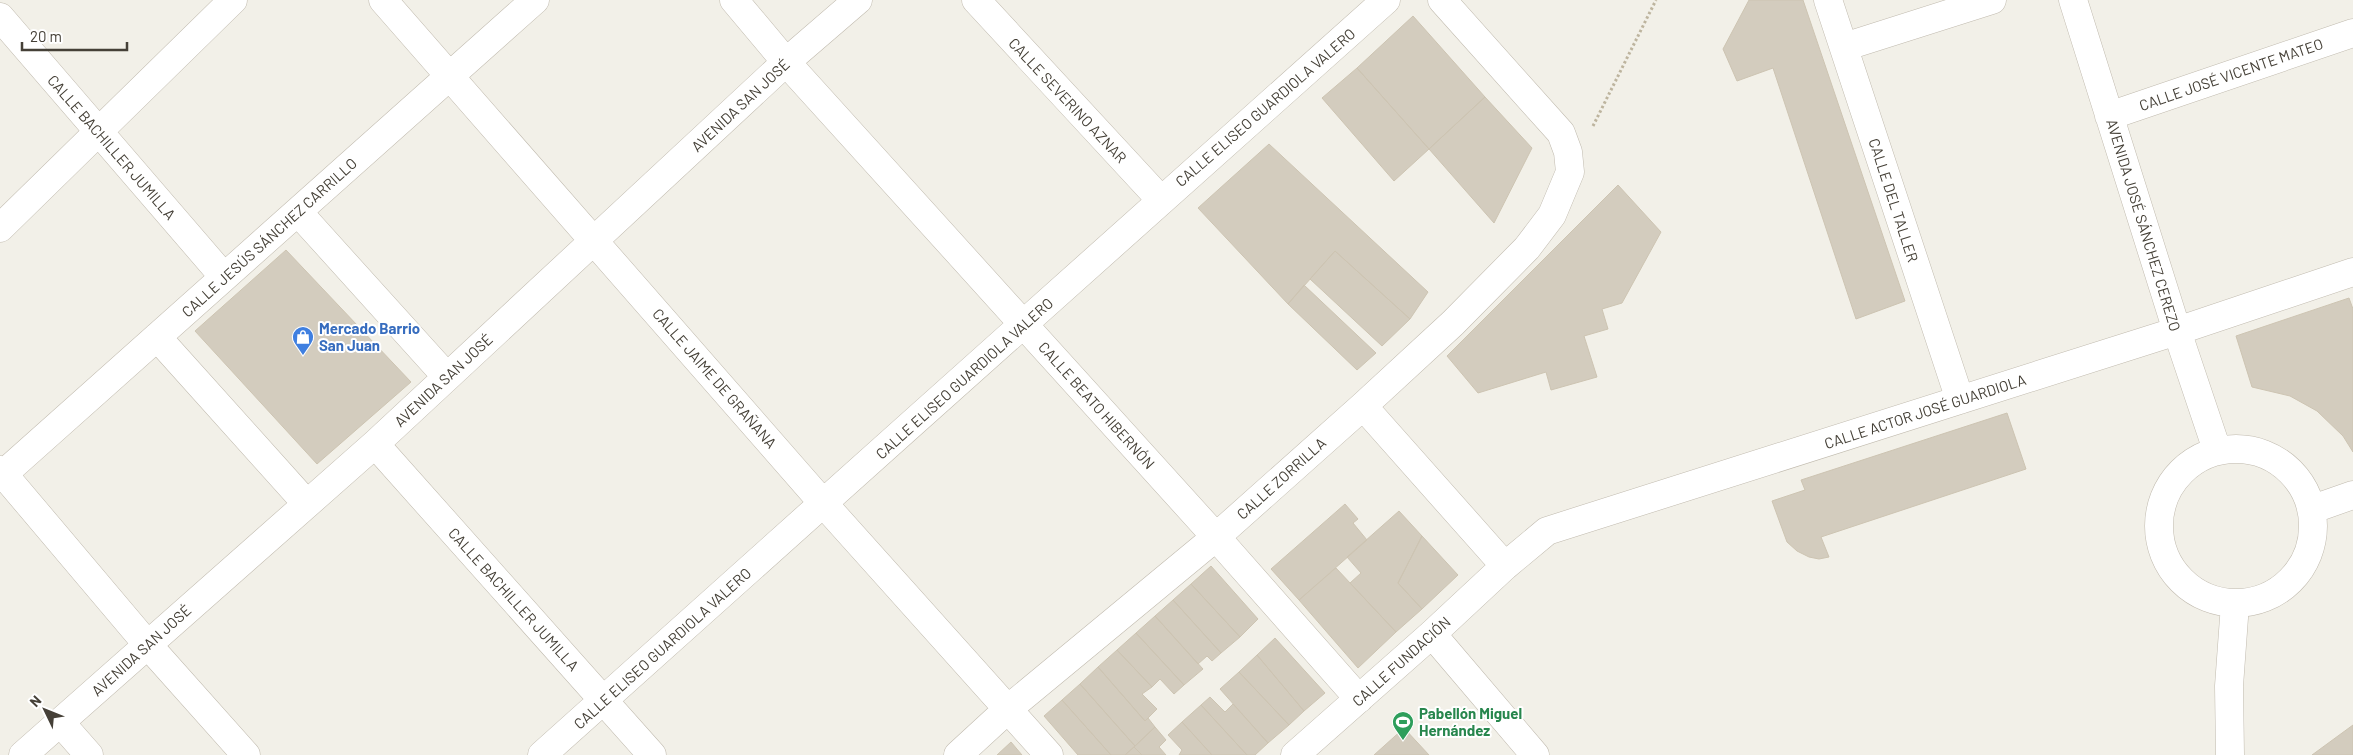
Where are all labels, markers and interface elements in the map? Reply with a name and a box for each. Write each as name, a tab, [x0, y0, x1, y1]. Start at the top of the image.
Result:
scale bar	[22, 20, 128, 52]
street label: CALLE ELISEO GUARDIOLA VALERO	[1171, 24, 1359, 190]
text: 20 m	[30, 27, 62, 45]
street label: CALLE SEVERINO AZNAR	[1005, 34, 1131, 166]
street label: CALLE JOSÉ VICENTE MATEO	[2137, 34, 2325, 114]
street label: AVENIDA SAN JOSÉ	[687, 55, 793, 155]
street label: CALLE BACHILLER JUMILLA	[44, 71, 180, 223]
street label: AVENIDA JOSÉ SÁNCHEZ CEREZO	[2103, 117, 2185, 333]
street label: CALLE DEL TALLER	[1865, 136, 1923, 264]
street label: CALLE JESÚS SÁNCHEZ CARRILLO	[178, 154, 360, 320]
street label: CALLE ELISEO GUARDIOLA VALERO	[872, 294, 1056, 462]
street label: CALLE JAIME DE GRAÑANA	[649, 304, 781, 452]
place label: Mercado Barrio San Juan	[319, 319, 420, 354]
shop icon: Mercado Barrio San Juan	[291, 325, 315, 356]
street label: AVENIDA SAN JOSÉ	[390, 330, 496, 430]
street label: CALLE BEATO HIBERNÓN	[1035, 338, 1159, 472]
street label: CALLE ACTOR JOSÉ GUARDIOLA	[1822, 370, 2028, 452]
street label: CALLE ZORRILLA	[1233, 433, 1329, 523]
street label: CALLE BACHILLER JUMILLA	[445, 524, 583, 674]
street label: CALLE ELISEO GUARDIOLA VALERO	[570, 564, 754, 732]
street label: AVENIDA SAN JOSÉ	[88, 601, 194, 699]
street label: CALLE FUNDACIÓN	[1348, 612, 1454, 710]
north arrow	[20, 685, 70, 735]
text: N	[26, 692, 45, 710]
place label: Pabellón Miguel Hernández	[1419, 704, 1522, 739]
sports icon: Pabellón Miguel Hernández	[1391, 710, 1415, 741]

